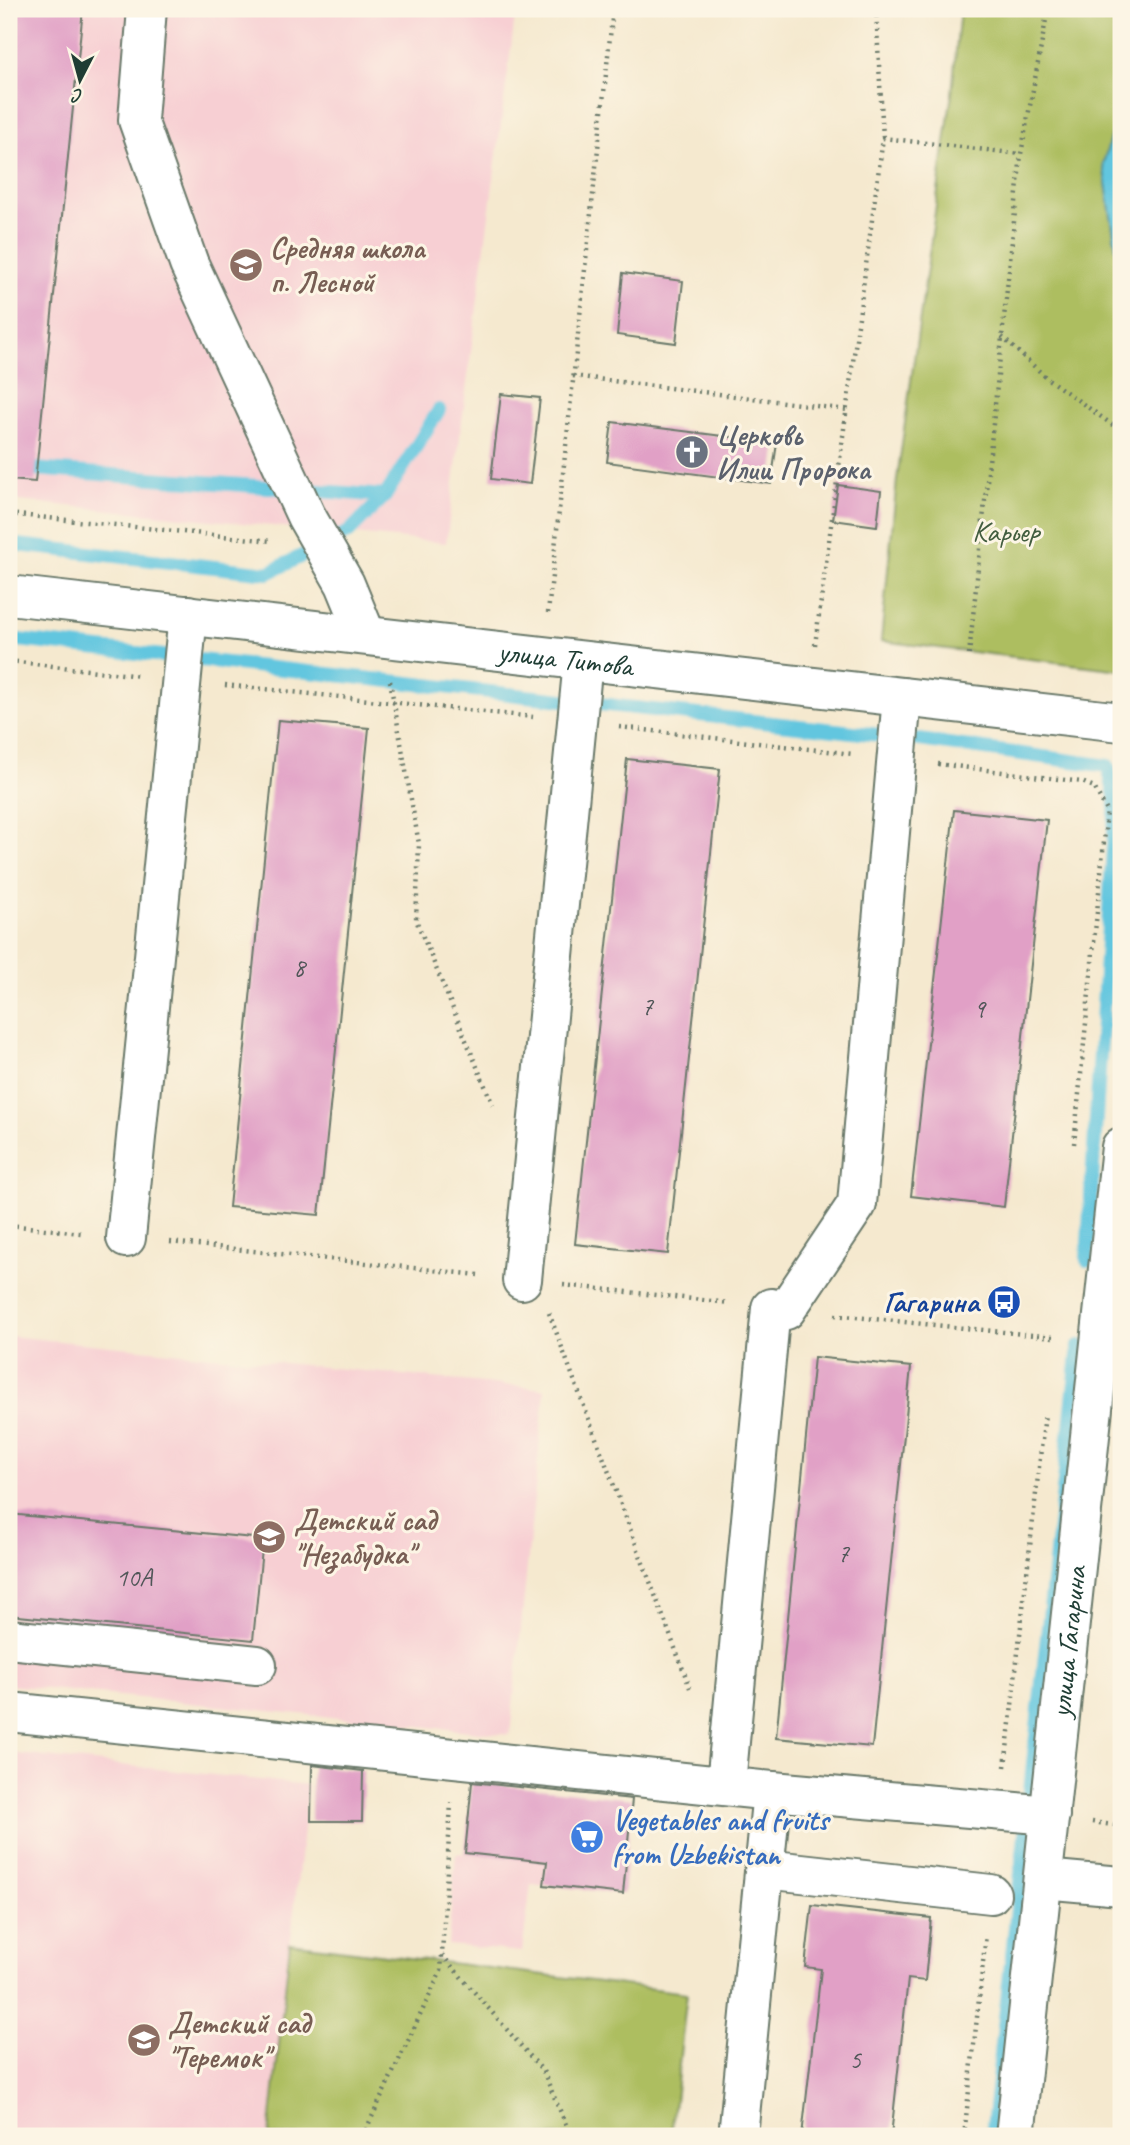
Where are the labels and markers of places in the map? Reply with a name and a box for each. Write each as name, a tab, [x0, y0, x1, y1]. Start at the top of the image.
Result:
place label: Средняя школа п. Лесной	[270, 229, 426, 301]
school or university icon: Средняя школа п. Лесной	[227, 246, 265, 284]
place label: Церковь Илии Пророка	[716, 416, 872, 488]
church icon: Церковь Илии Пророка	[673, 433, 711, 471]
place label: Гагарина	[884, 1283, 982, 1321]
bus stop icon: Гагарина	[985, 1283, 1023, 1321]
place label: Детский сад "Незабудка"	[294, 1501, 439, 1574]
school or university icon: Детский сад "Незабудка"	[250, 1518, 288, 1556]
place label: Vegetables and fruits from Uzbekistan	[612, 1801, 832, 1873]
supermarket icon: Vegetables and fruits from Uzbekistan	[568, 1818, 606, 1856]
place label: Детский сад "Теремок"	[168, 2004, 313, 2076]
school or university icon: Детский сад "Теремок"	[125, 2021, 163, 2059]

